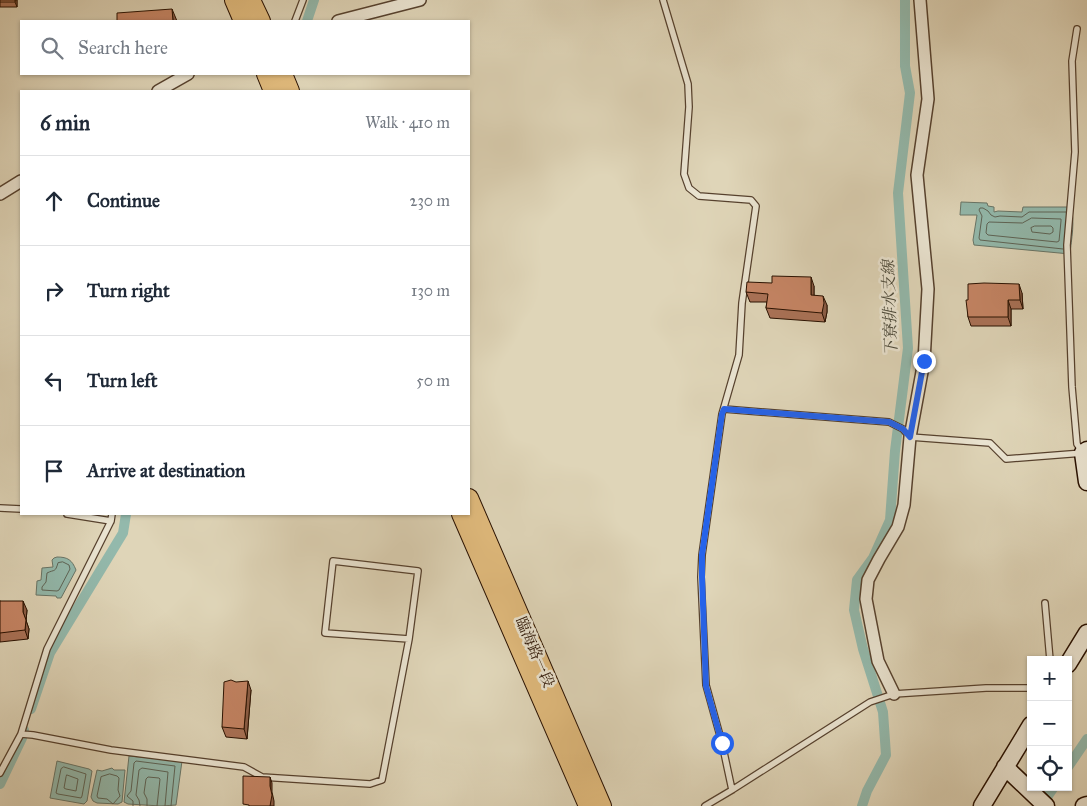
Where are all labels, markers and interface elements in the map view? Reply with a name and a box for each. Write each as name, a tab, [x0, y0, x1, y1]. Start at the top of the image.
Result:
search box	[20, 20, 470, 75]
icon: search	[38, 34, 66, 62]
text: Search here	[78, 36, 168, 59]
text: 6 min	[40, 110, 90, 136]
text: Walk · 410 m	[365, 113, 450, 132]
icon: ahead	[40, 187, 68, 215]
text: Continue	[87, 189, 160, 212]
text: 230 m	[410, 191, 450, 210]
water label: 下寮排水支線	[878, 258, 901, 356]
icon: right	[40, 277, 68, 305]
text: Turn right	[87, 279, 170, 302]
text: 130 m	[411, 281, 450, 300]
route end	[913, 350, 936, 373]
icon: left	[40, 367, 68, 395]
text: Turn left	[87, 369, 157, 392]
text: 50 m	[416, 371, 450, 390]
icon: arrive	[40, 457, 68, 485]
text: Arrive at destination	[87, 459, 245, 482]
street label: 臨海路一段	[512, 614, 558, 690]
map controls	[1027, 656, 1072, 791]
button: +	[1027, 656, 1072, 701]
button: −	[1027, 701, 1072, 746]
route start	[711, 732, 734, 755]
button: locate	[1027, 746, 1072, 791]

